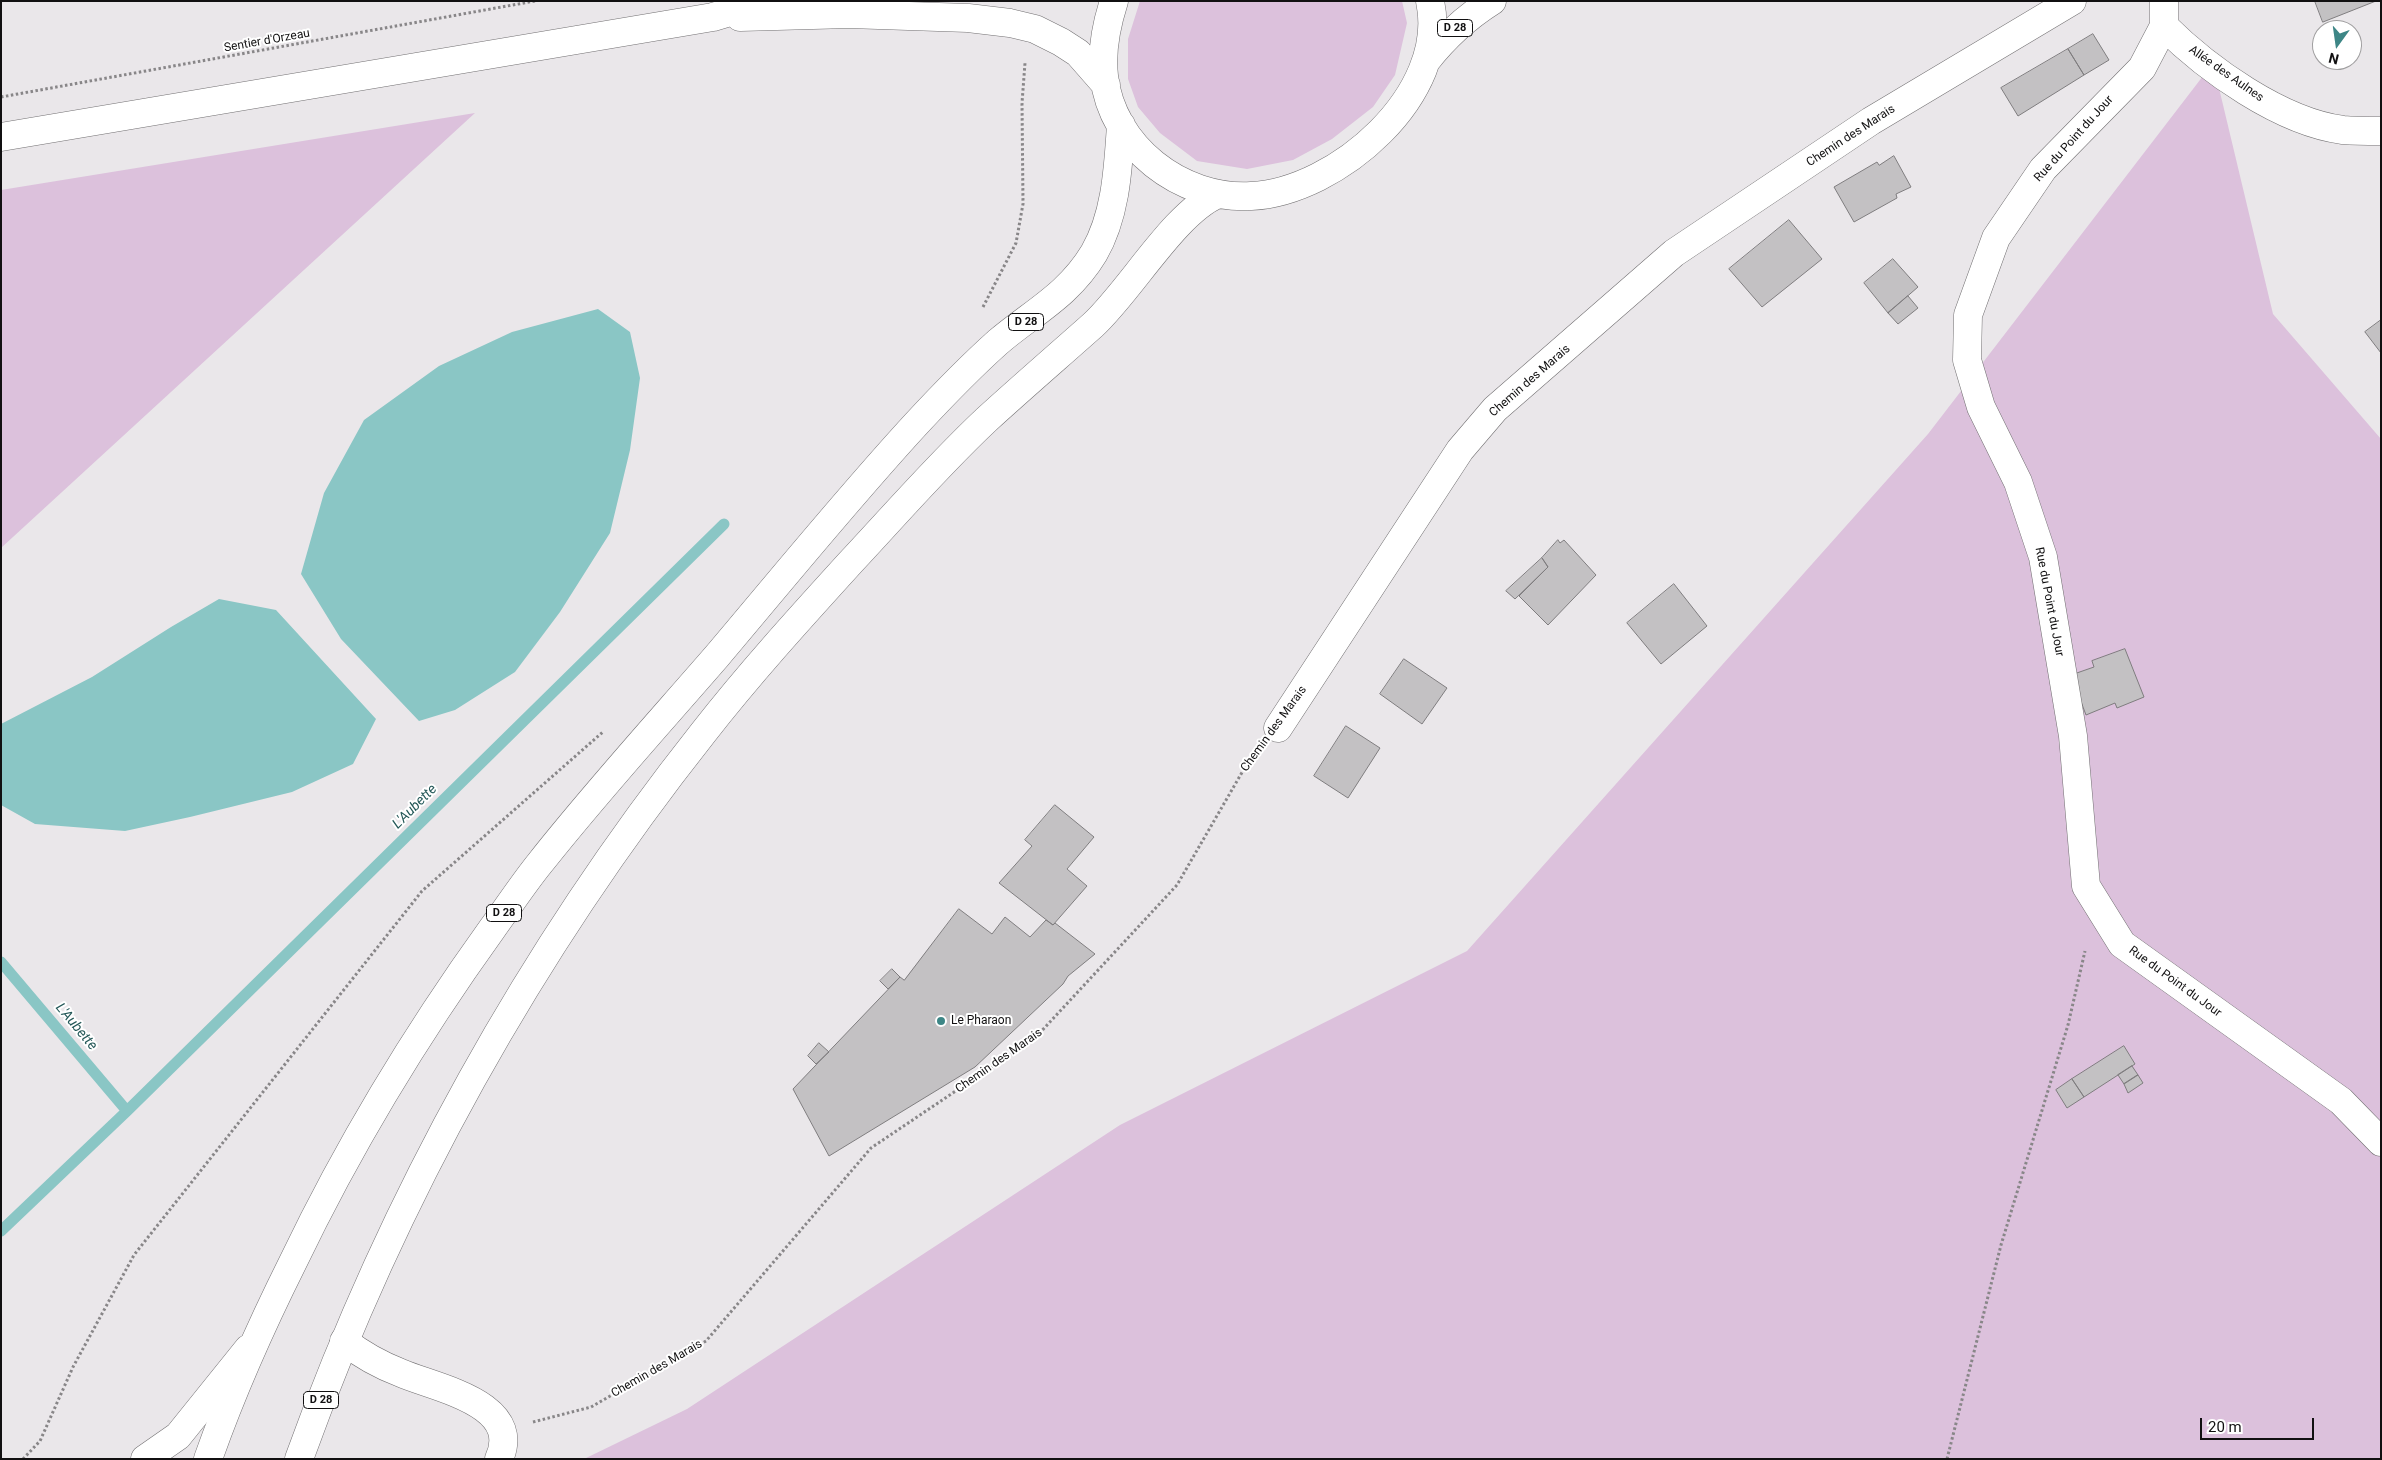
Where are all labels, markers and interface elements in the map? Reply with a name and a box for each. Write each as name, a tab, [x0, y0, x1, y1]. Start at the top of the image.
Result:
road number: D 28	[1438, 19, 1472, 36]
north arrow	[2312, 20, 2362, 70]
street label: Sentier d'Orzeau	[223, 26, 311, 56]
street label: Allée des Aulnes	[2186, 43, 2266, 105]
text: N	[2327, 50, 2340, 68]
street label: Rue du Point du Jour	[2032, 93, 2116, 185]
street label: Chemin des Marais	[1804, 102, 1898, 170]
road number: D 28	[1008, 314, 1044, 331]
street label: Chemin des Marais	[1487, 342, 1573, 420]
street label: Rue du Point du Jour	[2031, 546, 2067, 658]
street label: Chemin des Marais	[1238, 683, 1310, 775]
water label: L'Aubette	[389, 781, 441, 833]
road number: D 28	[486, 904, 522, 921]
street label: Rue du Point du Jour	[2126, 944, 2224, 1020]
water label: L'Aubette	[52, 1000, 100, 1054]
place label: Le Pharaon	[951, 1014, 1011, 1028]
marker: Le Pharaon	[935, 1015, 947, 1027]
street label: Chemin des Marais	[953, 1026, 1045, 1096]
street label: Chemin des Marais	[609, 1337, 705, 1401]
road number: D 28	[304, 1392, 338, 1408]
scale bar	[2202, 1408, 2316, 1440]
text: 20 m	[2208, 1418, 2242, 1436]

